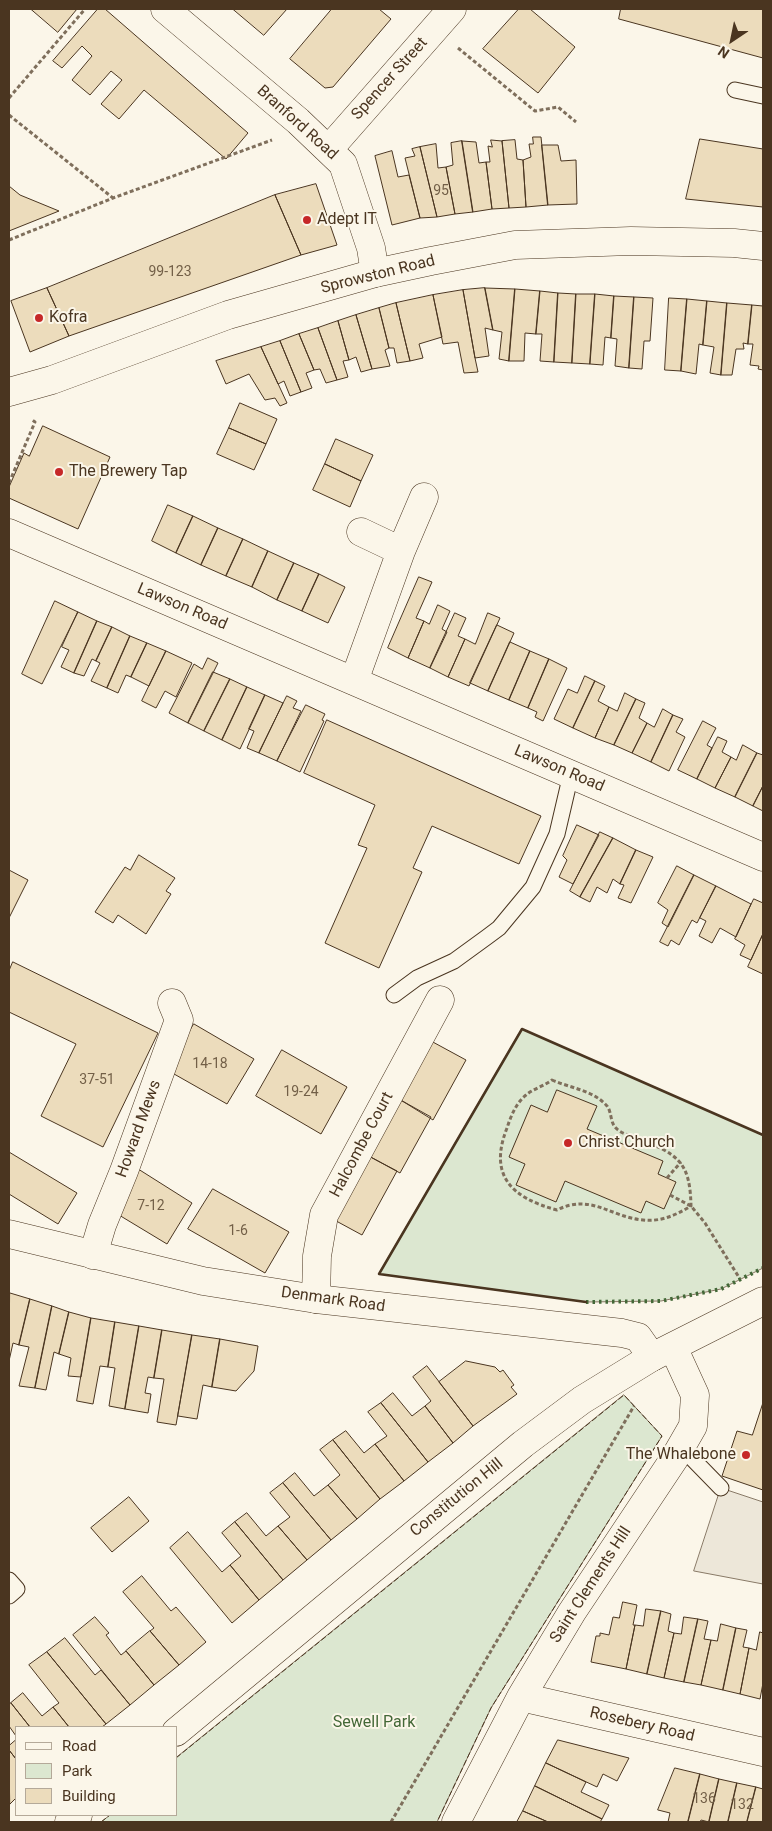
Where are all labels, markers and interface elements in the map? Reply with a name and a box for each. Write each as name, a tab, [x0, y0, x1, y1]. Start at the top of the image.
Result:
north arrow	[707, 15, 757, 65]
street label: Spencer Street	[348, 34, 432, 124]
text: N	[715, 43, 732, 62]
street label: Branford Road	[253, 82, 341, 164]
house number: 95	[433, 183, 449, 199]
place label: Adept IT	[317, 210, 377, 230]
marker: Adept IT	[301, 214, 313, 226]
street label: Sprowston Road	[319, 252, 437, 298]
house number: 99-123	[148, 264, 192, 280]
place label: Kofra	[49, 308, 87, 328]
marker: Kofra	[33, 312, 45, 324]
place label: The Brewery Tap	[69, 462, 188, 482]
marker: The Brewery Tap	[53, 466, 65, 478]
street label: Lawson Road	[134, 579, 230, 635]
street label: Lawson Road	[511, 741, 607, 797]
house number: 14-18	[192, 1056, 228, 1072]
house number: 37-51	[79, 1072, 115, 1088]
street label: Howard Mews	[112, 1078, 166, 1180]
house number: 19-24	[283, 1084, 319, 1100]
street label: Halcombe Court	[326, 1089, 398, 1201]
place label: Christ Church	[578, 1133, 675, 1153]
marker: Christ Church	[562, 1137, 574, 1149]
house number: 7-12	[137, 1198, 165, 1214]
house number: 1-6	[228, 1223, 248, 1239]
street label: Denmark Road	[280, 1283, 386, 1317]
place label: The Whalebone	[626, 1445, 736, 1465]
marker: The Whalebone	[740, 1449, 752, 1461]
street label: Constitution Hill	[407, 1455, 507, 1541]
street label: Saint Clements Hill	[546, 1523, 636, 1647]
street label: Rosebery Road	[588, 1704, 696, 1746]
park label: Sewell Park	[333, 1713, 415, 1733]
legend	[15, 1726, 178, 1816]
text: Road	[62, 1737, 96, 1755]
text: Park	[62, 1762, 92, 1780]
text: Building	[62, 1787, 116, 1805]
house number: 136	[692, 1791, 716, 1807]
house number: 132	[730, 1797, 754, 1813]

